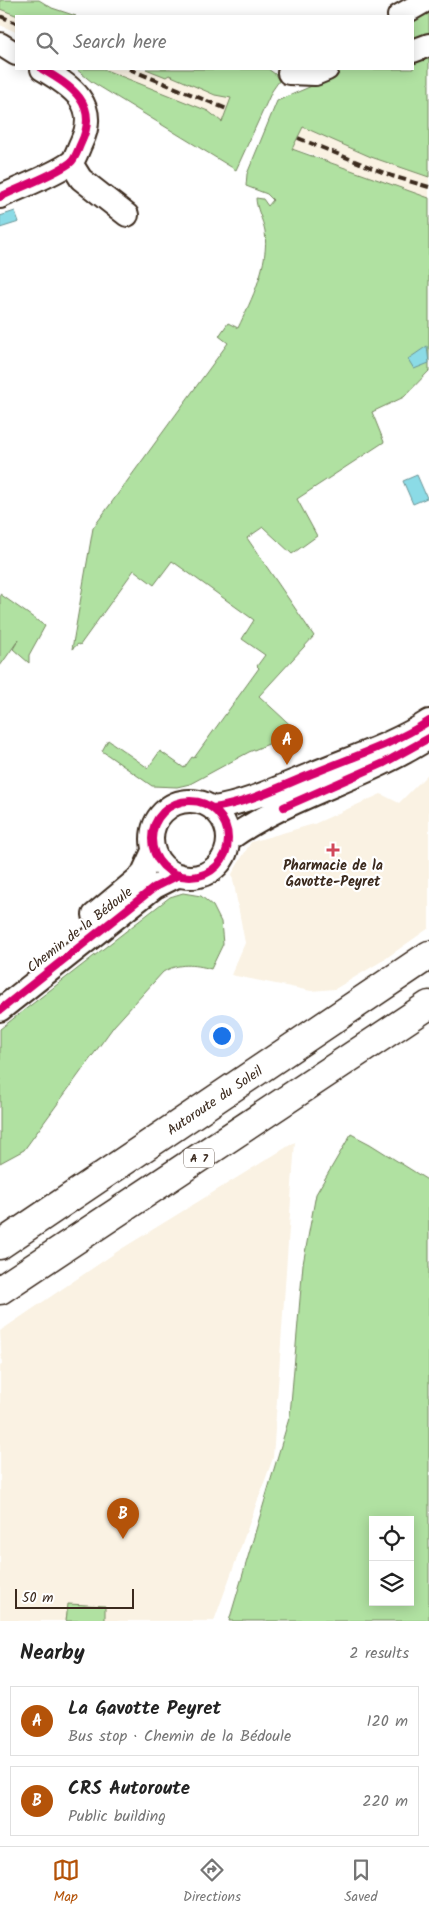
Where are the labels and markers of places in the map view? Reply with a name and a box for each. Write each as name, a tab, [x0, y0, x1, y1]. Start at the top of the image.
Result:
pin: A	[271, 724, 303, 765]
marker: Pharmacie de la Gavotte-Peyret	[327, 844, 339, 856]
place label: Pharmacie de la Gavotte-Peyret	[283, 855, 383, 893]
pin: B	[107, 1498, 139, 1539]

